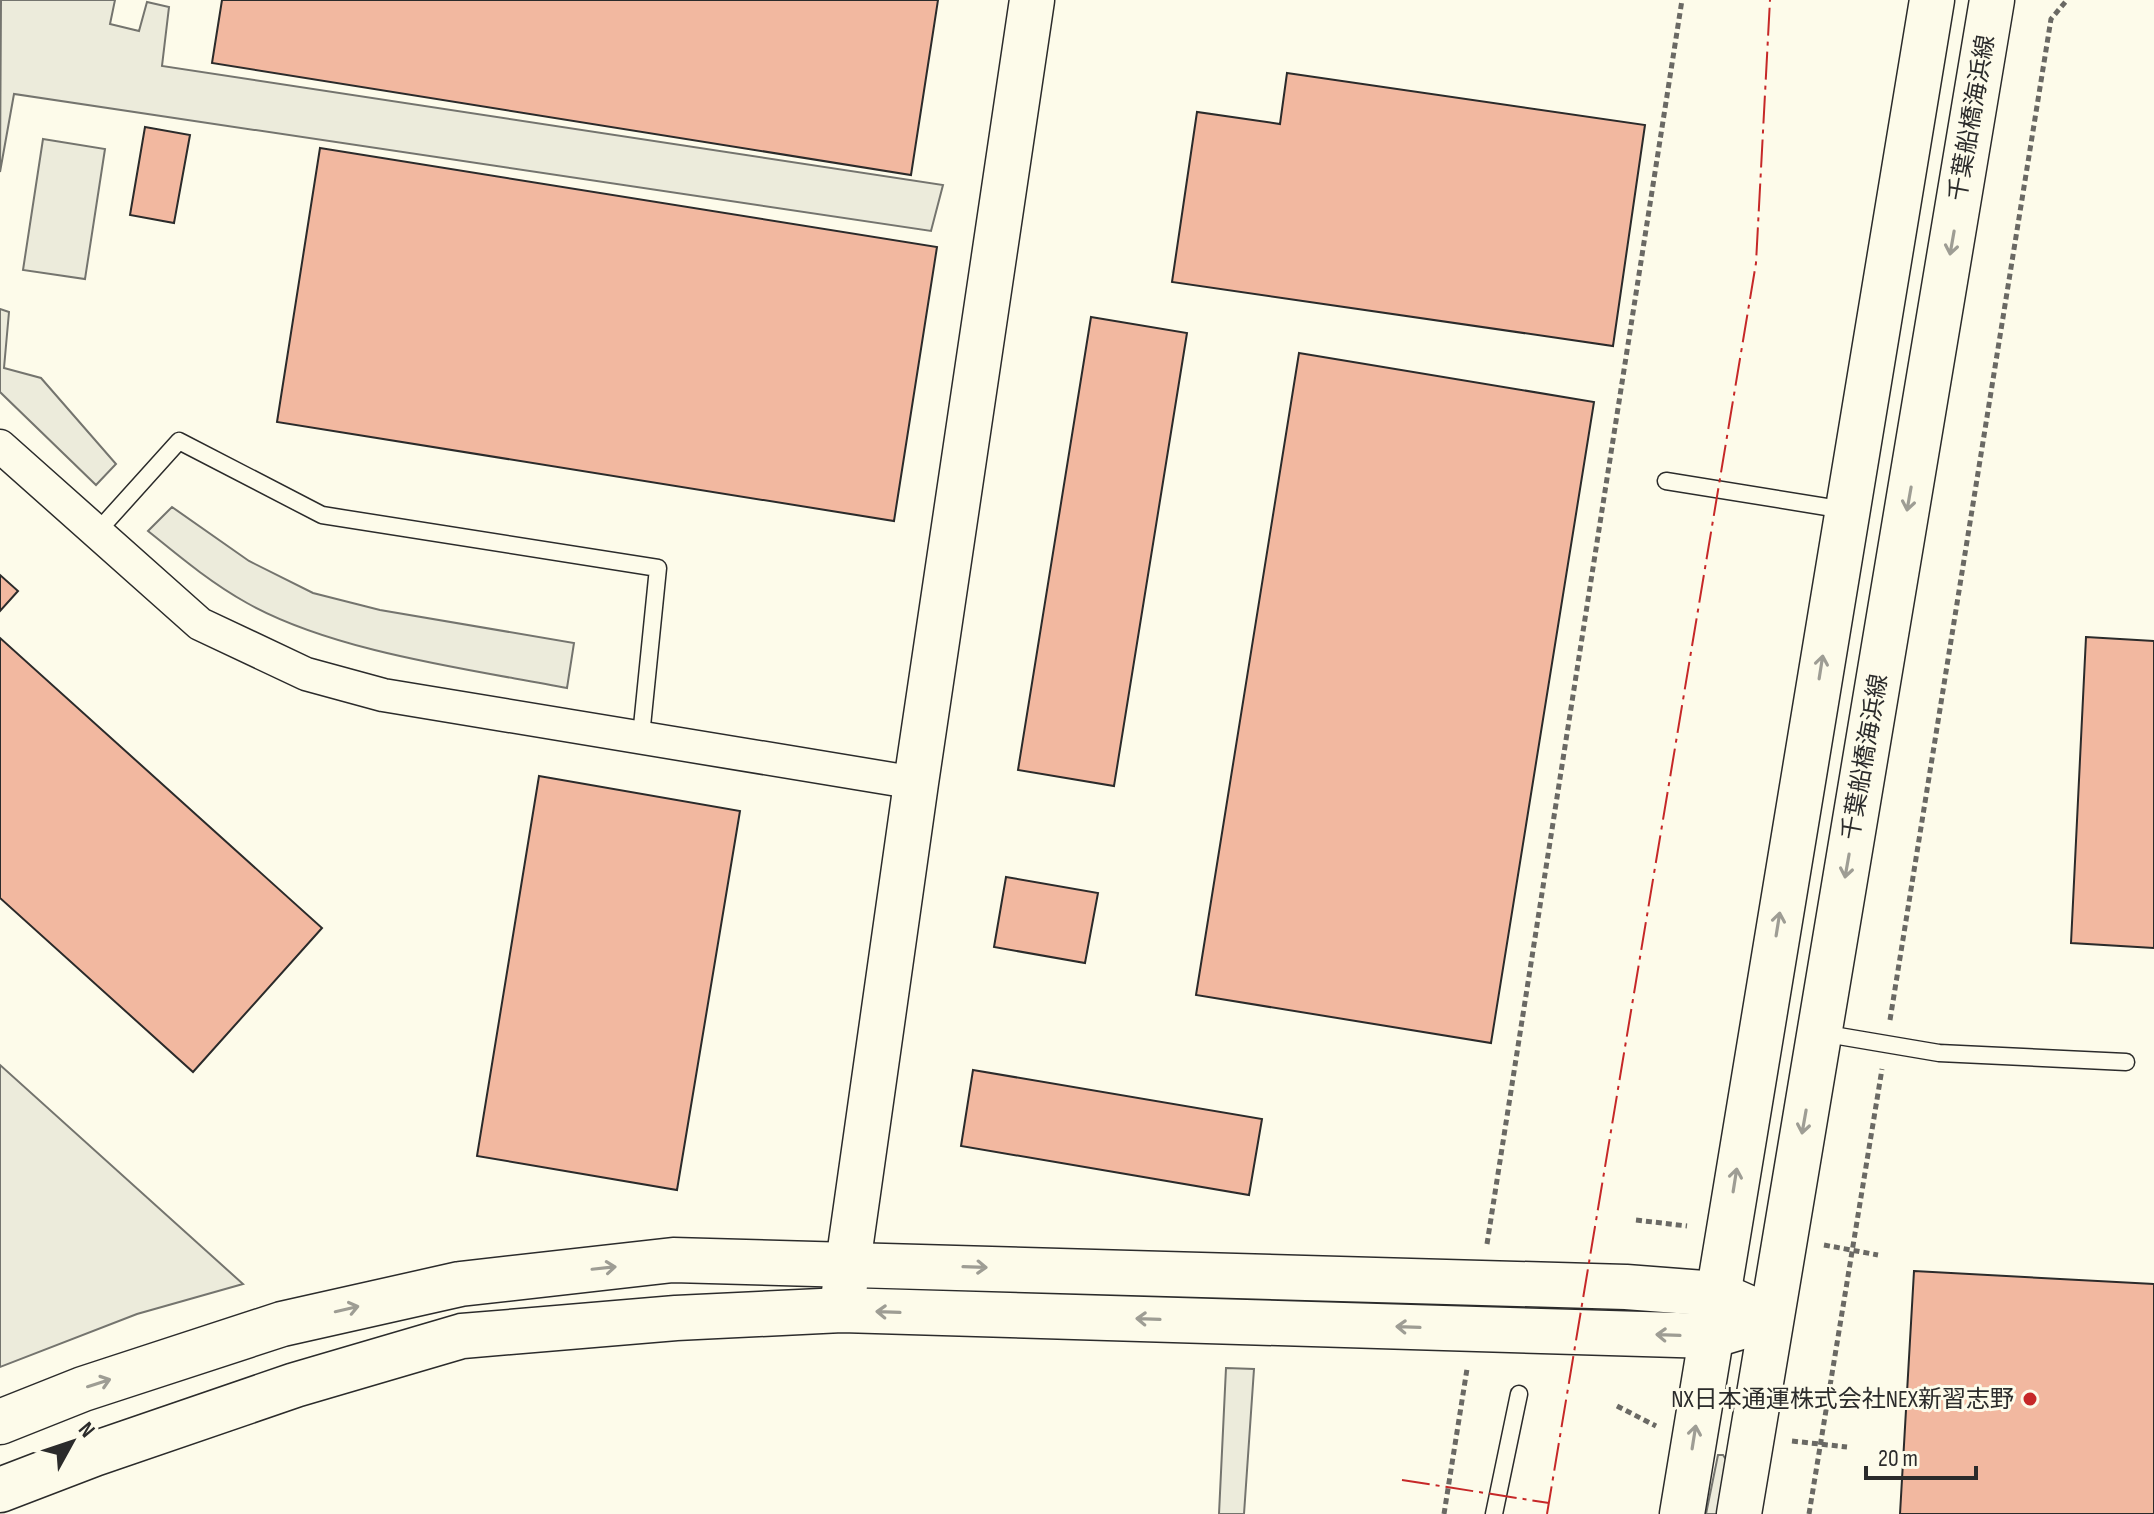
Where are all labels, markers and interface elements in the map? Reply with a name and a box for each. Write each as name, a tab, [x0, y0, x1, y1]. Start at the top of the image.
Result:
street label: 千葉船橋海浜線	[1943, 33, 2001, 203]
one-way arrow	[1943, 229, 1958, 255]
one-way arrow	[1900, 486, 1915, 511]
one-way arrow	[1814, 655, 1829, 681]
street label: 千葉船橋海浜線	[1836, 672, 1894, 842]
one-way arrow	[1839, 853, 1854, 878]
one-way arrow	[1771, 912, 1786, 937]
one-way arrow	[1796, 1109, 1811, 1135]
one-way arrow	[1729, 1168, 1744, 1193]
one-way arrow	[961, 1259, 988, 1274]
one-way arrow	[590, 1260, 617, 1275]
one-way arrow	[334, 1301, 360, 1316]
one-way arrow	[875, 1304, 902, 1319]
one-way arrow	[1135, 1312, 1162, 1327]
one-way arrow	[1395, 1320, 1422, 1335]
one-way arrow	[1655, 1327, 1682, 1343]
one-way arrow	[86, 1375, 111, 1390]
place label: NX日本通運株式会社NEX新習志野	[1671, 1385, 2014, 1414]
marker: NX日本通運株式会社NEX新習志野	[2021, 1390, 2039, 1408]
north arrow	[32, 1402, 112, 1482]
text: N	[72, 1417, 100, 1443]
one-way arrow	[1687, 1425, 1702, 1450]
scale bar	[1866, 1430, 1976, 1480]
text: 20 m	[1878, 1444, 1918, 1473]

